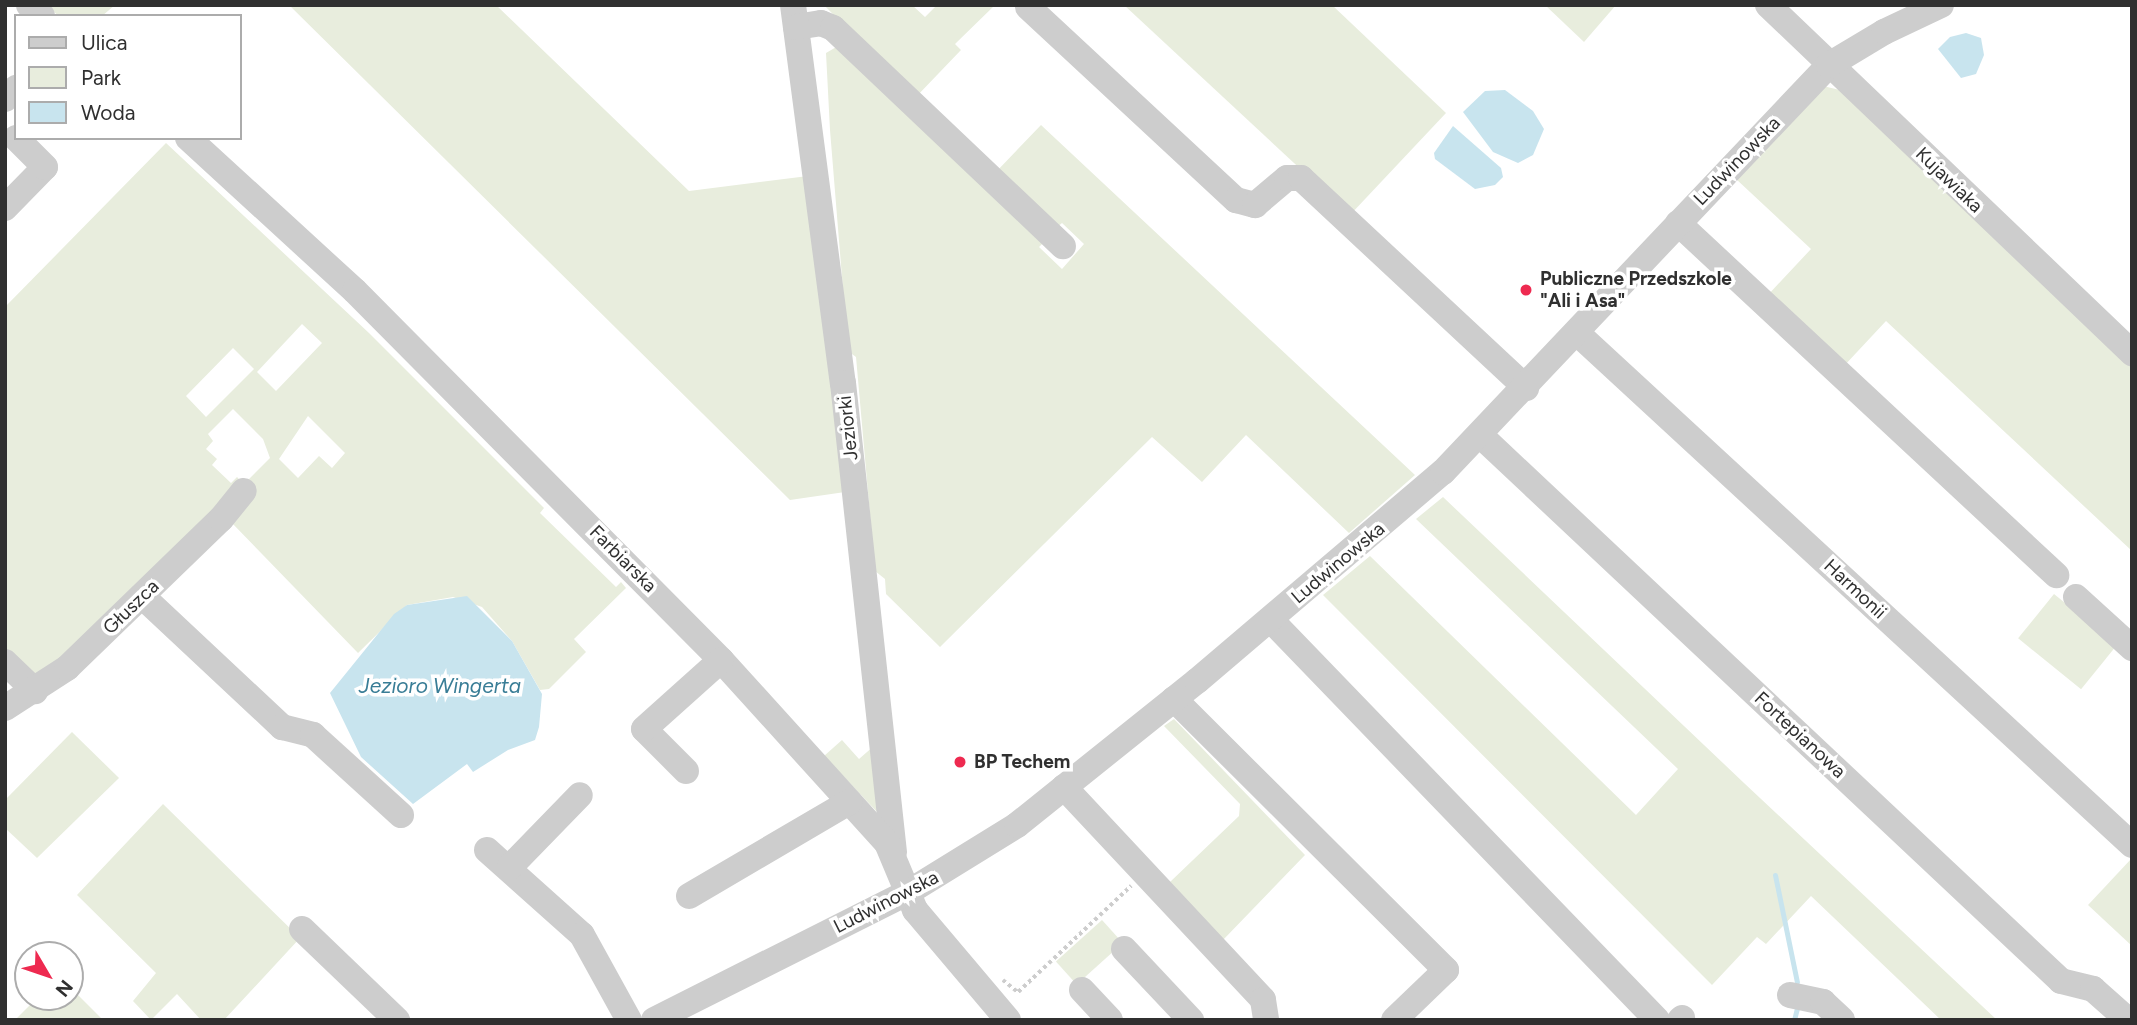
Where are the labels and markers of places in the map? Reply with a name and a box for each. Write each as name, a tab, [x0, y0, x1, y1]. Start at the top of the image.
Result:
place label: Publiczne Przedszkole "Ali i Asa"	[1540, 268, 1732, 312]
marker: Publiczne Przedszkole "Ali i Asa"	[1518, 282, 1534, 298]
place label: BP Techem	[974, 751, 1070, 773]
marker: BP Techem	[952, 754, 968, 770]

